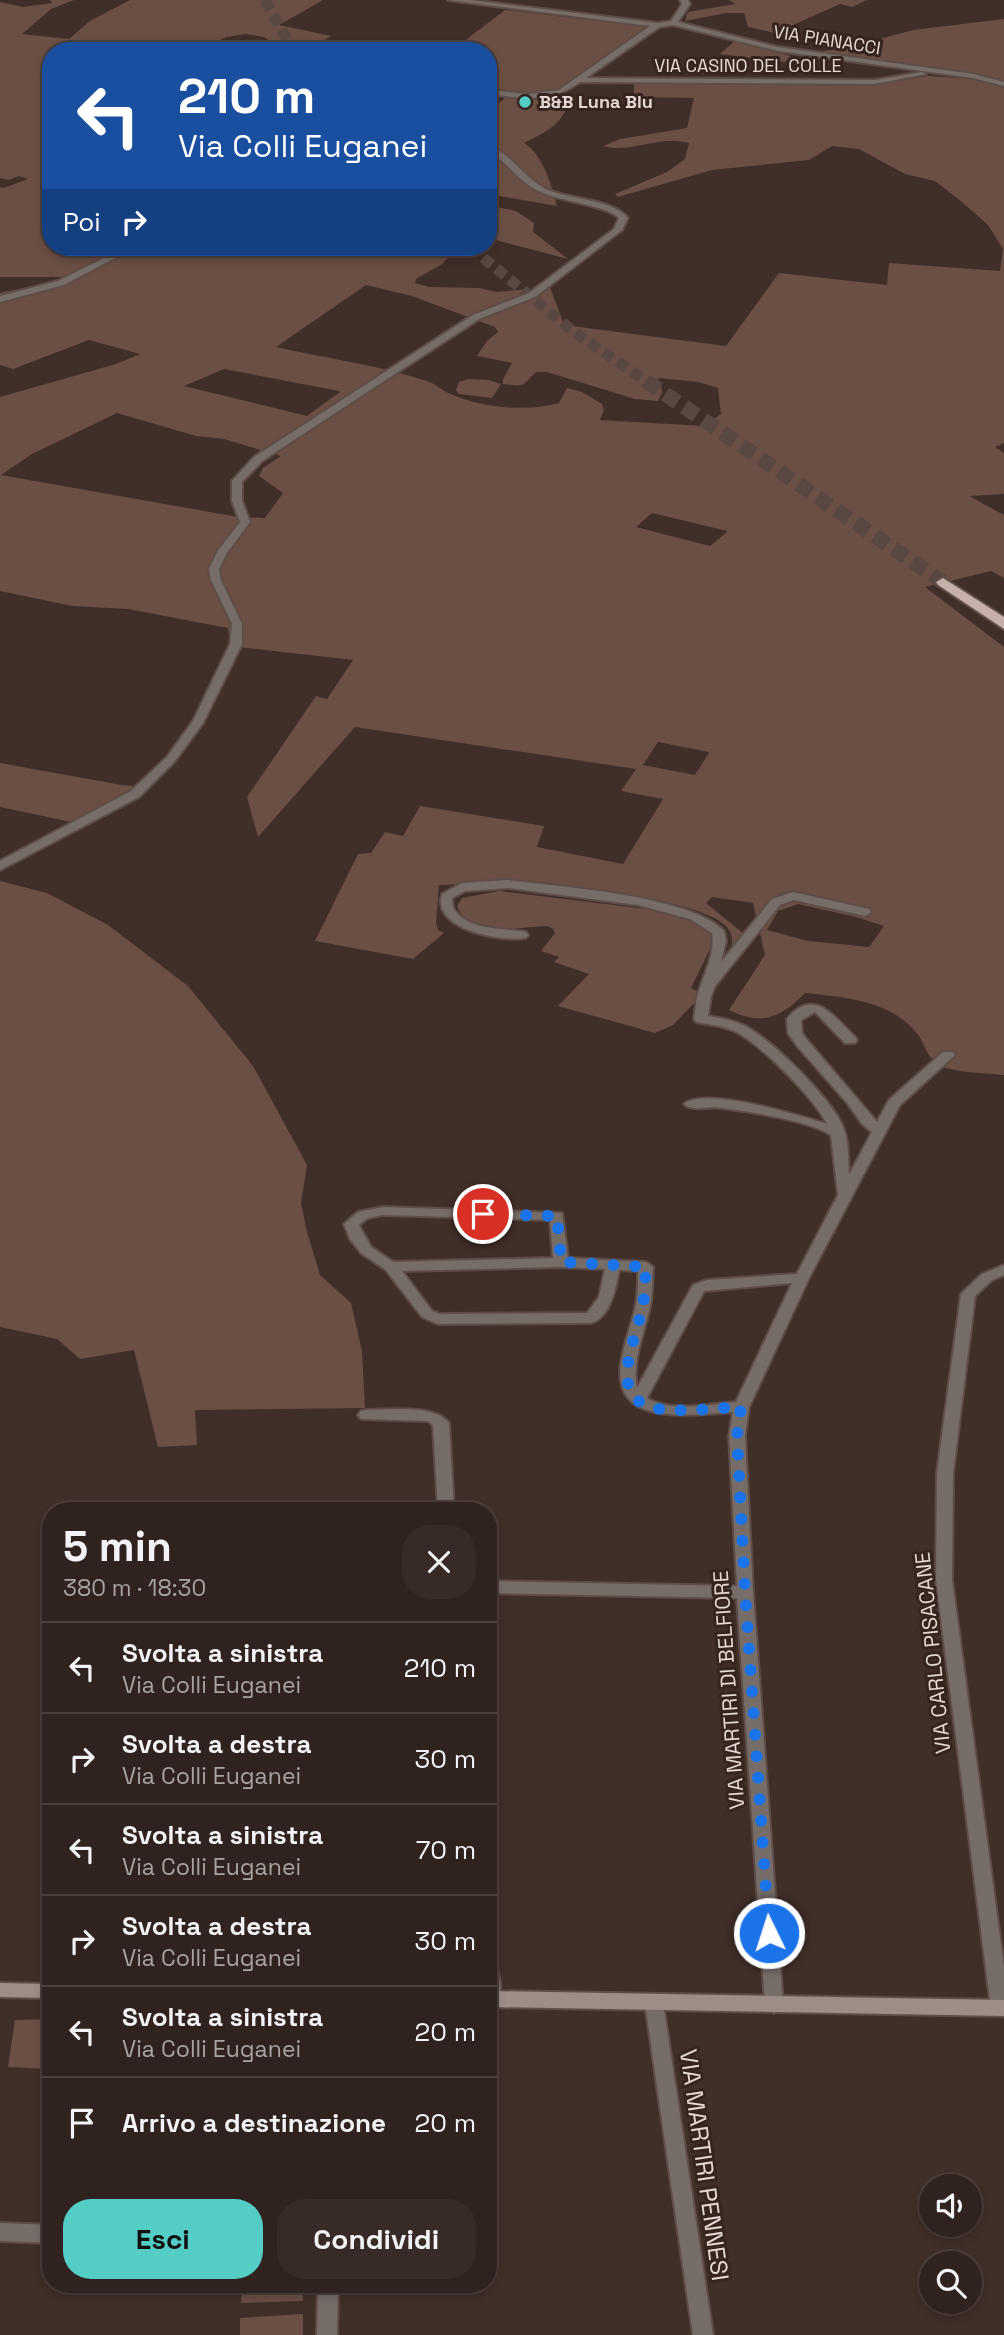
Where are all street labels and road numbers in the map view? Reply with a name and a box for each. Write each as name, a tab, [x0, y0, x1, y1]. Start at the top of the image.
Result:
street label: VIA PIANACCI	[772, 20, 882, 59]
street label: VIA CASINO DEL COLLE	[654, 54, 842, 77]
street label: VIA CARLO PISACANE	[908, 1551, 957, 1755]
street label: VIA MARTIRI DI BELFIORE	[707, 1570, 750, 1810]
street label: VIA MARTIRI PENNESI	[673, 2047, 736, 2283]

